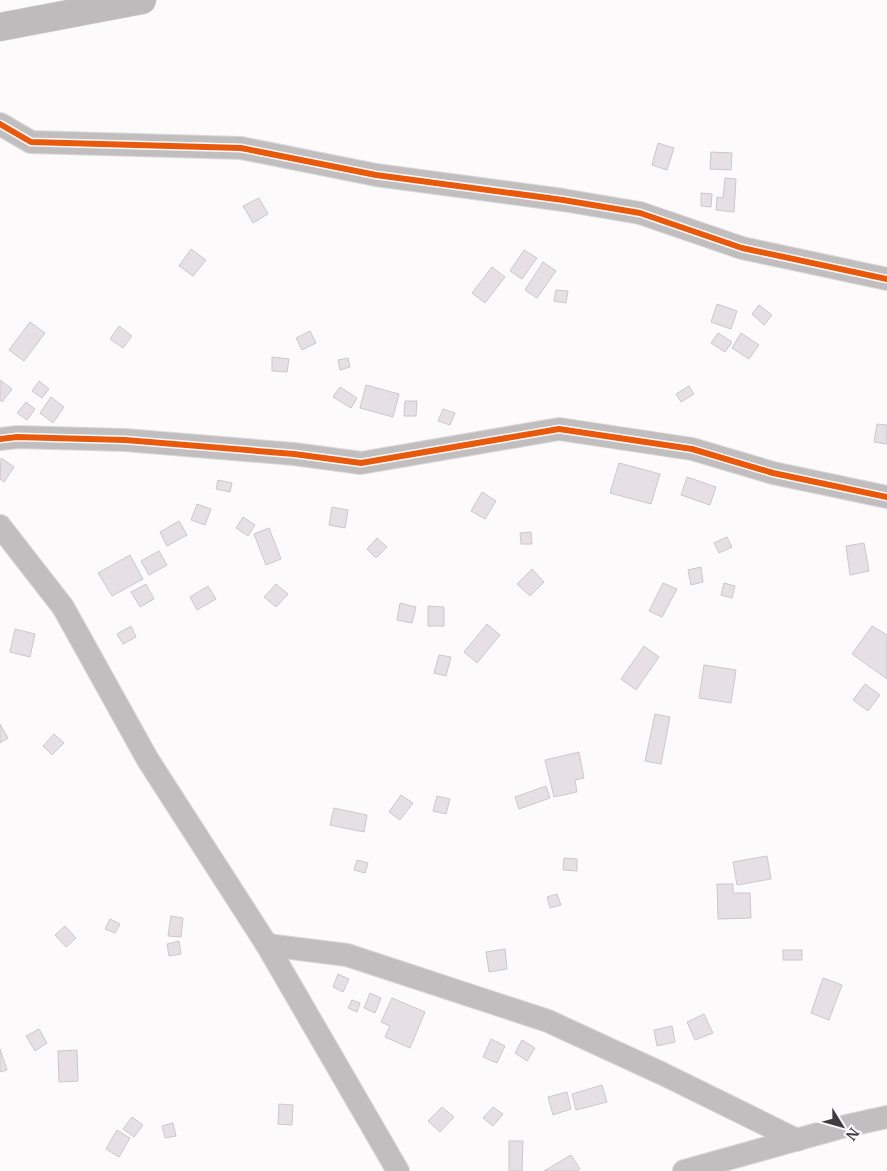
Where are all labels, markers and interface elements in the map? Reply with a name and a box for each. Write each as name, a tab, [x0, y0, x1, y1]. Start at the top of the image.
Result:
north arrow	[817, 1101, 867, 1151]
text: N	[842, 1124, 863, 1144]

